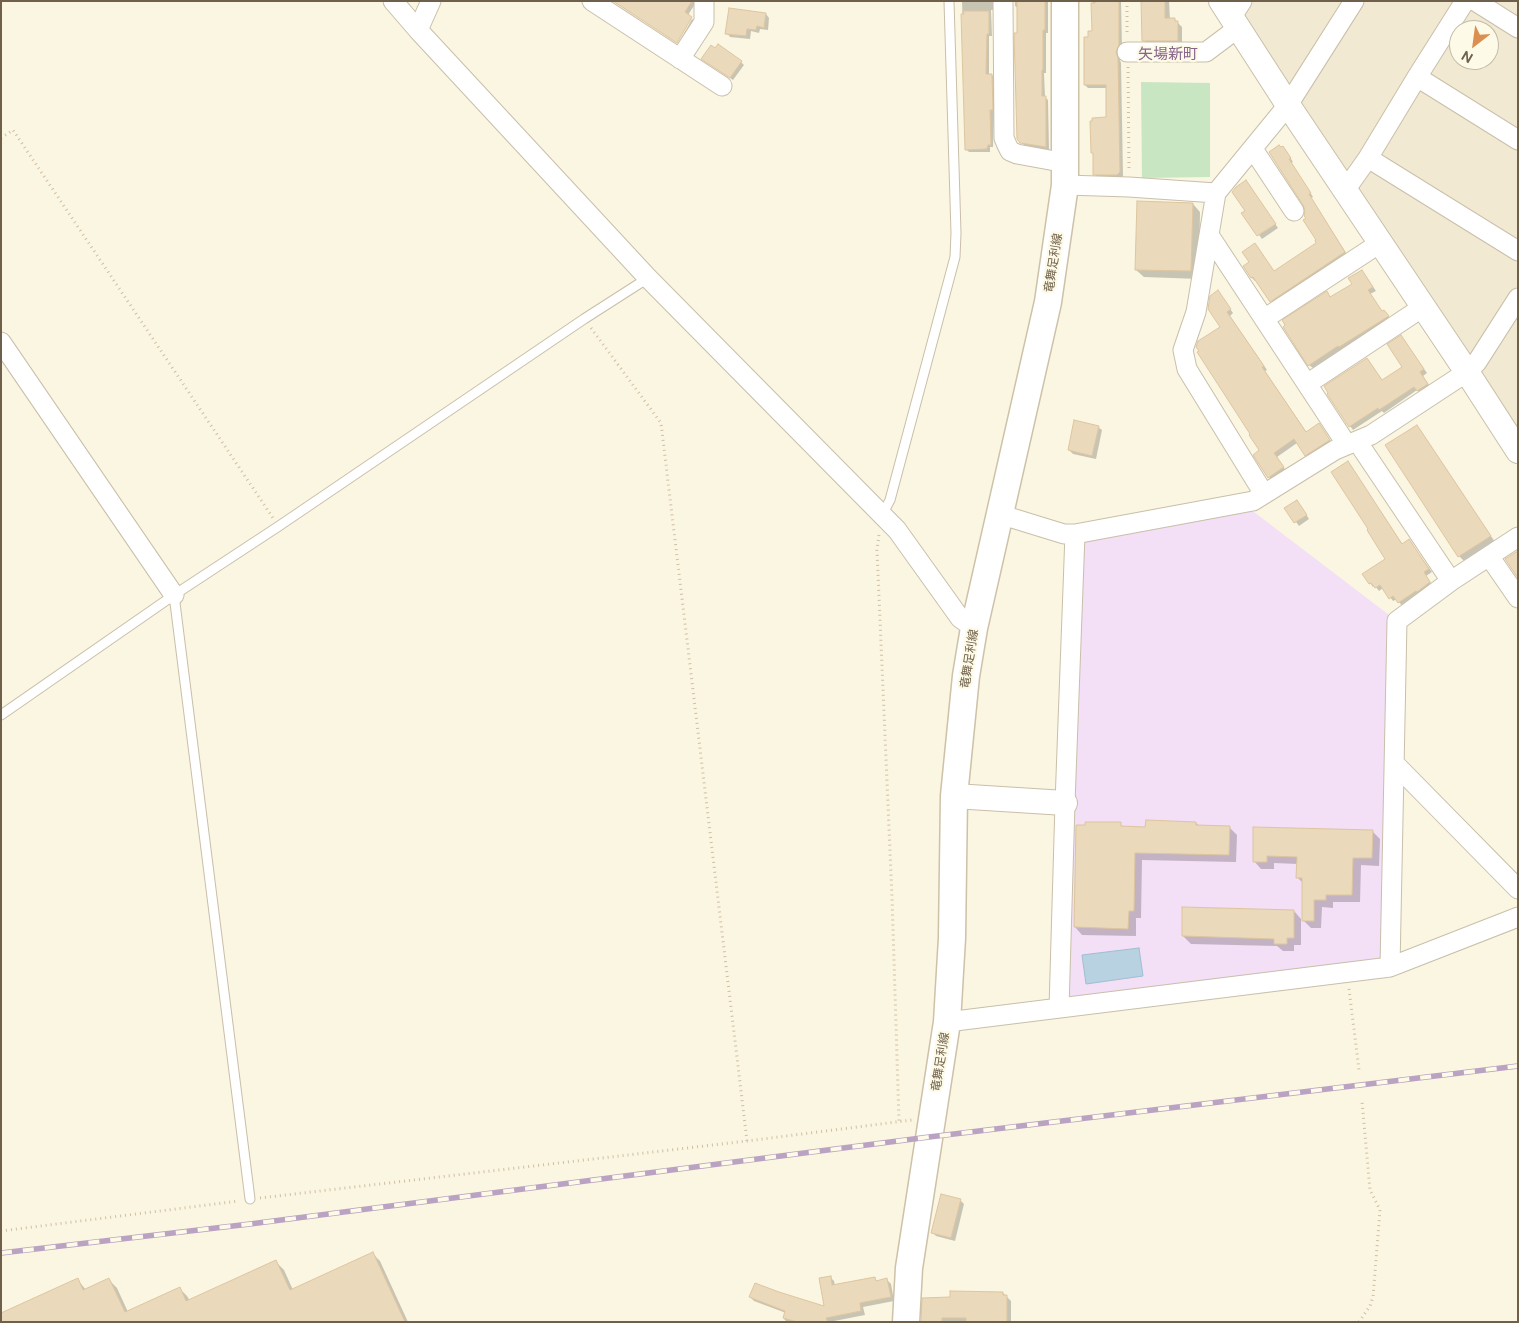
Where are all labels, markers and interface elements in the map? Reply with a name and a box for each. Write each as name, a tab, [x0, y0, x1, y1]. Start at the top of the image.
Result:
north arrow	[1449, 20, 1499, 70]
district label: 矢場新町	[1138, 46, 1198, 64]
text: N	[1458, 47, 1476, 67]
street label: 竜舞足利線	[1042, 232, 1066, 294]
street label: 竜舞足利線	[958, 628, 982, 690]
street label: 竜舞足利線	[929, 1031, 953, 1093]

